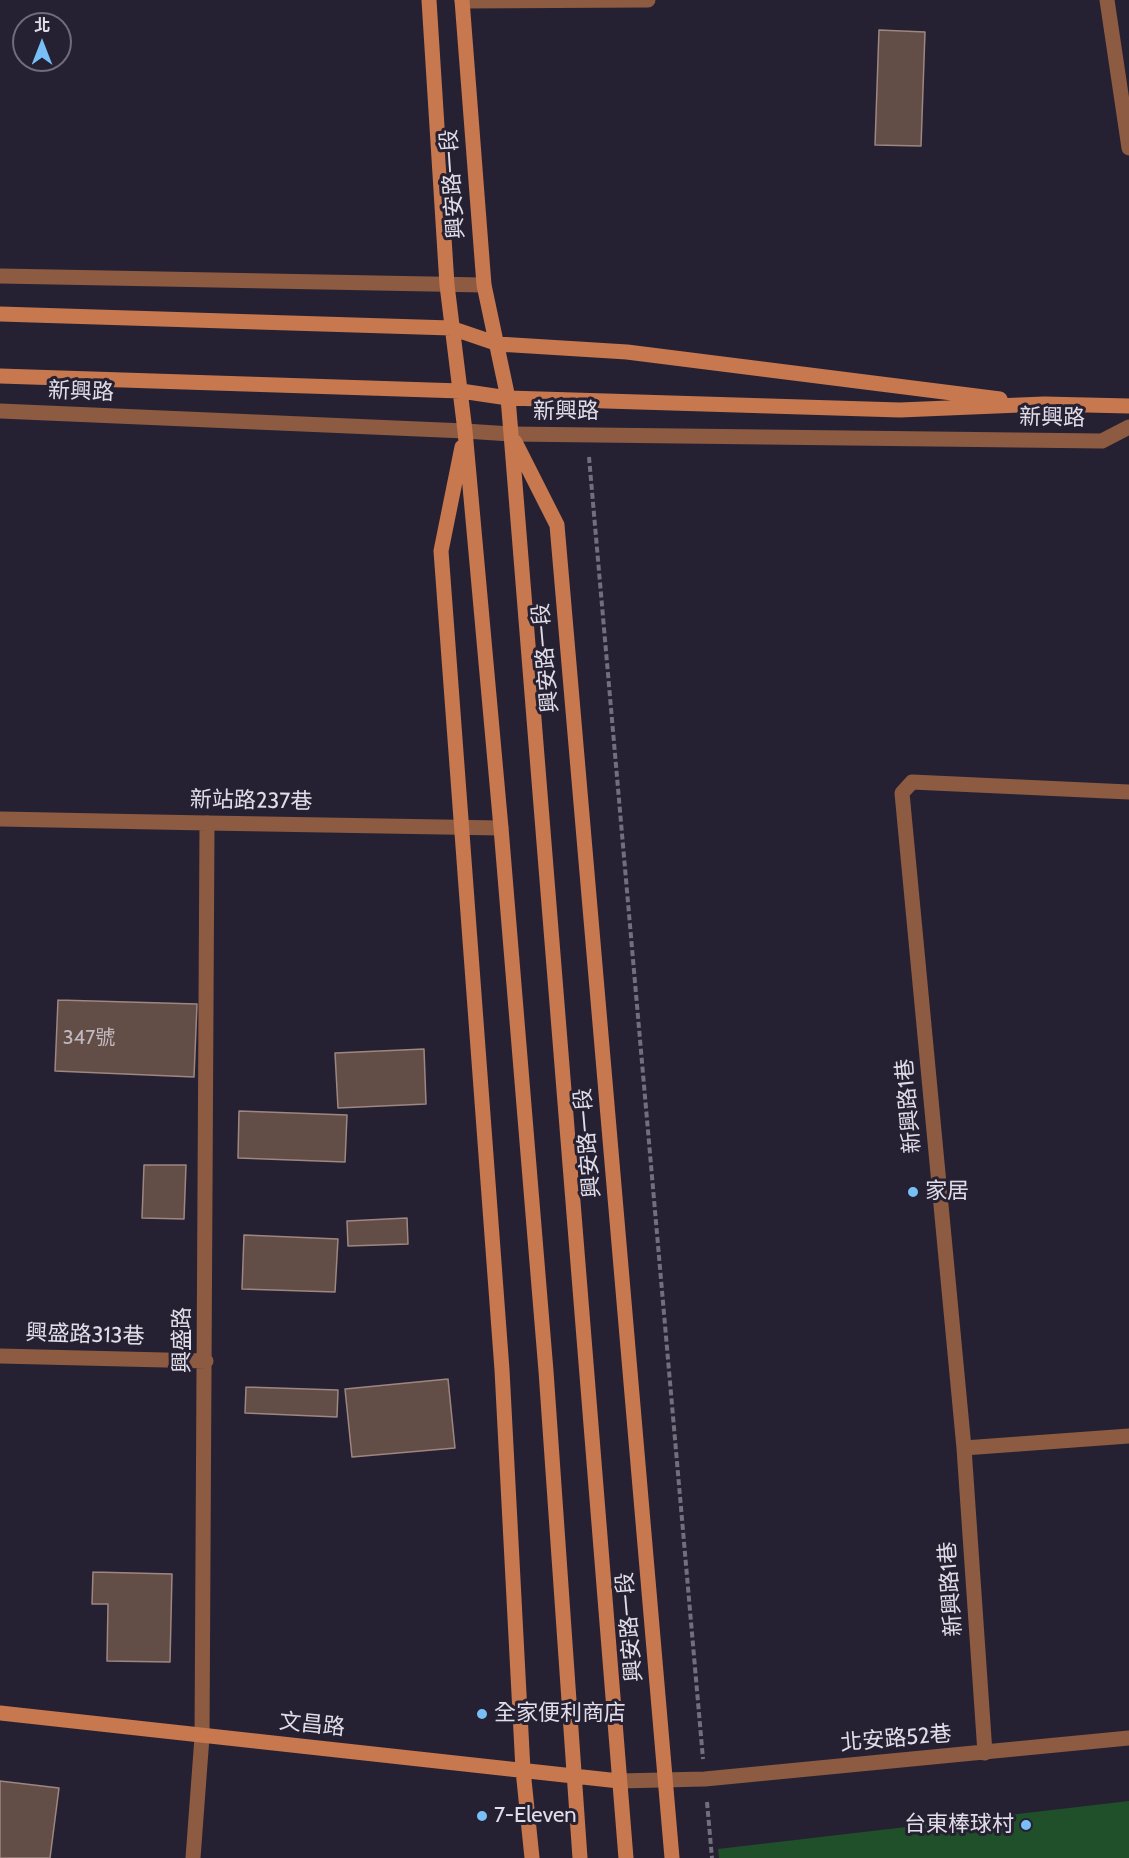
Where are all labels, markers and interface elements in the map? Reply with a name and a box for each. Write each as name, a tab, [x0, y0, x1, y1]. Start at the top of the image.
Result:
north arrow	[12, 12, 72, 72]
text: 北	[34, 16, 50, 35]
street label: 興安路一段	[436, 128, 470, 240]
street label: 新興路	[48, 378, 114, 406]
street label: 新興路	[533, 399, 599, 425]
street label: 新興路	[1019, 404, 1085, 432]
street label: 興安路一段	[528, 602, 564, 714]
street label: 新站路237巷	[190, 787, 312, 815]
house number: 347號	[63, 1026, 115, 1050]
street label: 新興路1巷	[892, 1057, 926, 1155]
street label: 興安路一段	[570, 1087, 606, 1199]
place label: 家居	[925, 1179, 969, 1205]
marker: 家居	[906, 1185, 920, 1199]
street label: 興盛路	[170, 1307, 196, 1373]
street label: 興盛路313巷	[25, 1320, 145, 1350]
street label: 新興路1巷	[935, 1541, 967, 1637]
street label: 興安路一段	[612, 1571, 648, 1683]
place label: 全家便利商店	[494, 1701, 626, 1727]
marker: 全家便利商店	[475, 1707, 489, 1721]
street label: 文昌路	[278, 1708, 346, 1742]
street label: 北安路52巷	[839, 1721, 953, 1757]
place label: 7-Eleven	[494, 1803, 577, 1829]
marker: 7-Eleven	[475, 1809, 489, 1823]
place label: 台東棒球村	[904, 1812, 1014, 1838]
marker: 台東棒球村	[1019, 1818, 1033, 1832]

